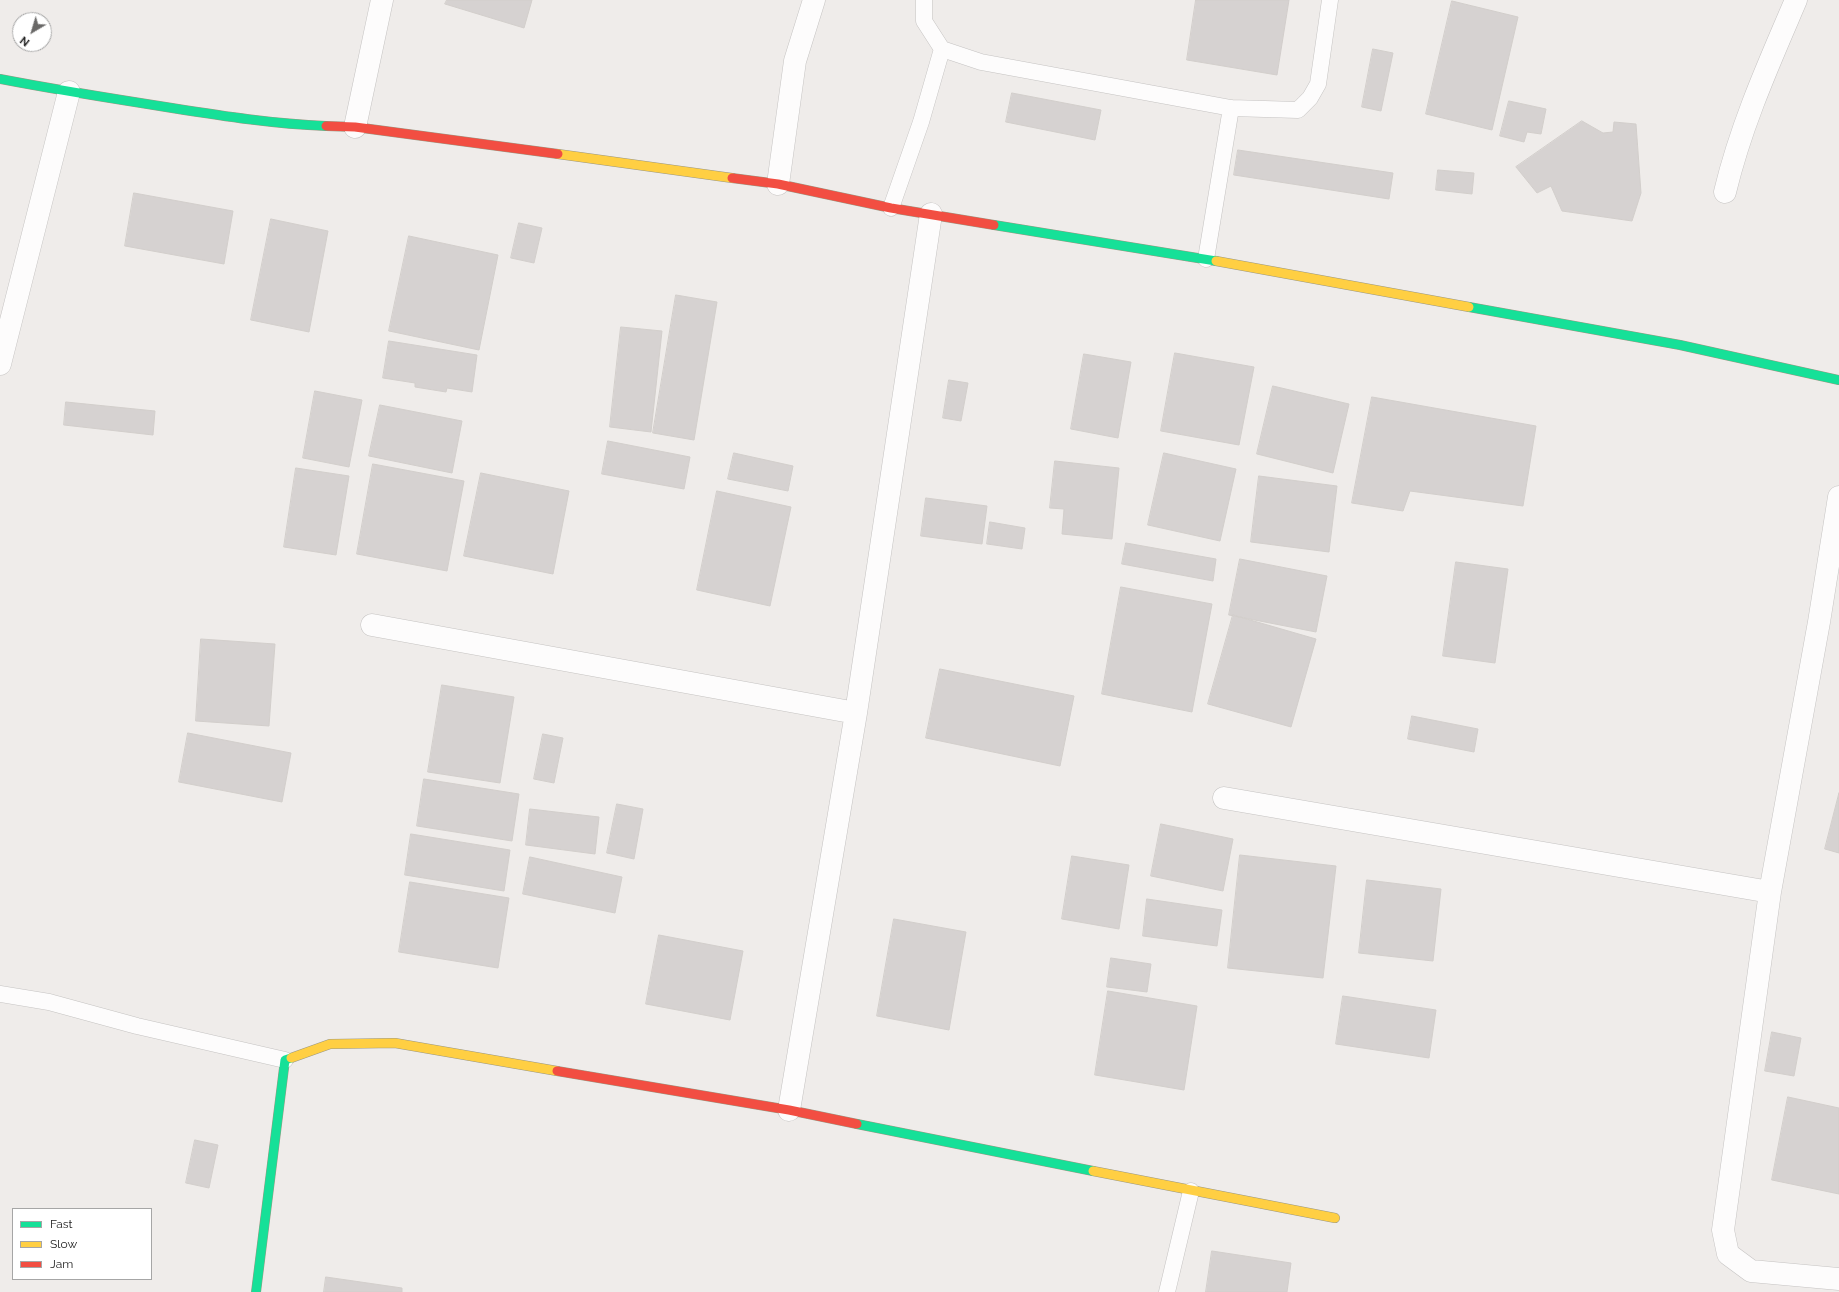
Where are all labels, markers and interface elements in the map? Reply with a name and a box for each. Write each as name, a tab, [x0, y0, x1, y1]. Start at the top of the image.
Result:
north arrow	[12, 12, 52, 52]
text: N	[18, 33, 32, 49]
legend	[12, 1208, 152, 1280]
text: Fast	[50, 1217, 73, 1231]
text: Slow	[50, 1237, 77, 1251]
text: Jam	[50, 1257, 73, 1271]

